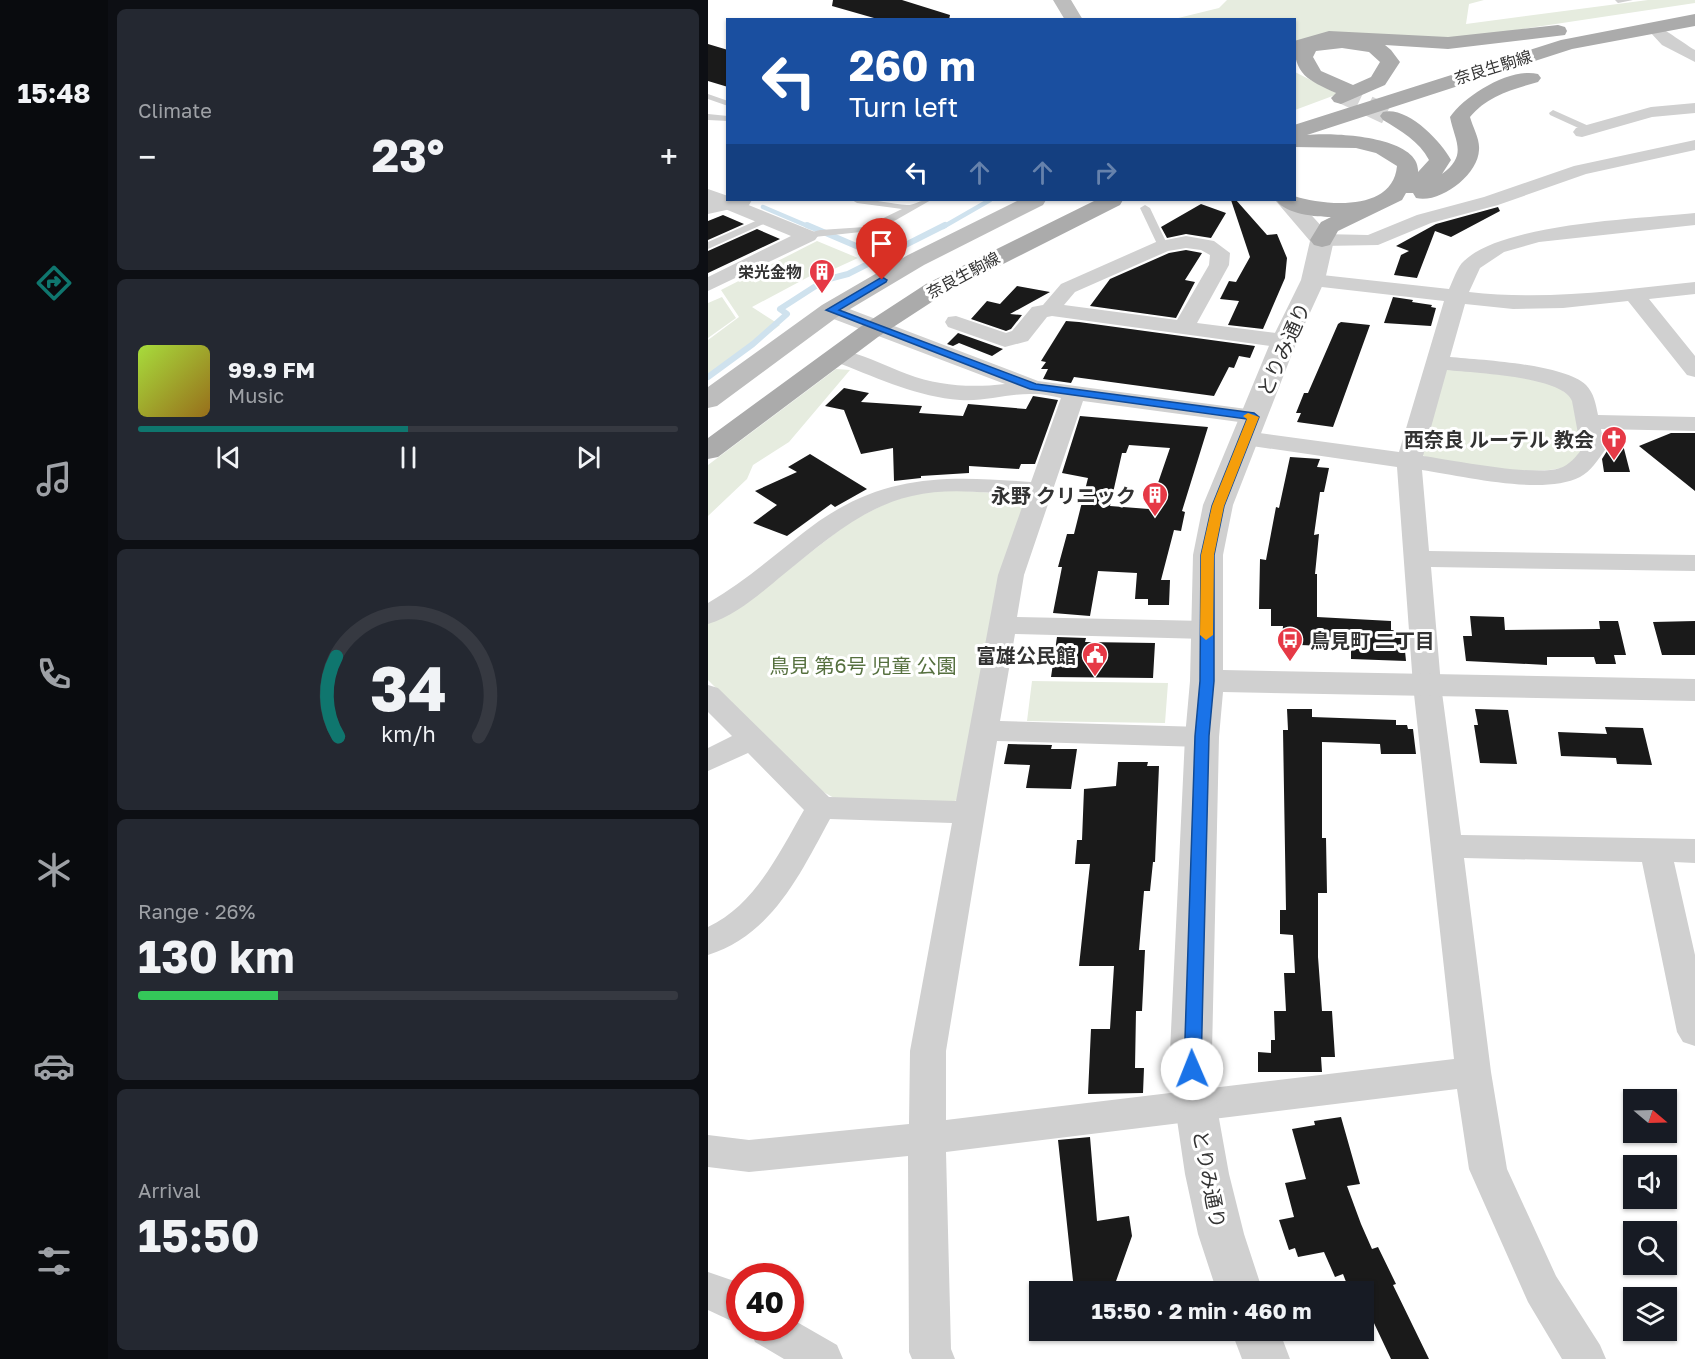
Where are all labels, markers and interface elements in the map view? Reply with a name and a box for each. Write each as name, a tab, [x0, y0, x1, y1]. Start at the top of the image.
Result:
text: 260 m	[849, 40, 976, 90]
icon: left	[750, 42, 828, 120]
street label: 奈良生駒線	[1452, 46, 1534, 88]
text: 15:48	[17, 77, 91, 109]
text: Turn left	[849, 91, 958, 123]
text: Climate	[138, 98, 212, 122]
text: 23°	[372, 128, 444, 182]
text: −	[138, 137, 156, 176]
text: +	[660, 137, 678, 176]
icon: left	[900, 156, 933, 189]
icon: ahead	[963, 156, 996, 189]
icon: ahead	[1026, 156, 1059, 189]
icon: right	[1089, 156, 1122, 189]
pin	[856, 218, 907, 280]
icon: arrive	[865, 227, 898, 260]
street label: 奈良生駒線	[923, 247, 1003, 303]
building icon: 栄光金物	[807, 257, 837, 295]
icon: directions	[33, 262, 75, 304]
place label: 栄光金物	[738, 262, 802, 282]
street label: とりみ通り	[1252, 298, 1314, 400]
text: 99.9 FM	[228, 356, 315, 383]
text: Music	[228, 383, 284, 407]
church icon: 西奈良 ルーテル 教会	[1599, 424, 1629, 462]
place label: 西奈良 ルーテル 教会	[1404, 427, 1594, 451]
icon: previous	[212, 441, 245, 474]
icon: pause	[392, 441, 425, 474]
icon: next	[572, 441, 605, 474]
icon: music	[33, 458, 75, 500]
building icon: 永野 クリニック	[1140, 480, 1170, 518]
place label: 永野 クリニック	[991, 483, 1136, 507]
bus stop icon: 鳥見町 二丁目	[1275, 625, 1305, 663]
place label: 鳥見町 二丁目	[1310, 628, 1435, 652]
public building icon: 富雄公民館	[1080, 640, 1110, 678]
place label: 富雄公民館	[976, 643, 1076, 667]
text: 34	[369, 650, 447, 725]
icon: phone	[33, 653, 75, 695]
park label: 鳥見 第6号 児童 公園	[769, 653, 957, 677]
text: km/h	[381, 721, 435, 747]
icon: climate	[33, 849, 75, 891]
text: Range · 26%	[138, 899, 255, 923]
text: 130 km	[138, 929, 295, 983]
position arrow	[1160, 1037, 1224, 1101]
icon: car	[33, 1045, 75, 1087]
north arrow	[1623, 1089, 1677, 1143]
map controls	[1623, 1089, 1677, 1341]
street label: とりみ通り	[1189, 1128, 1231, 1230]
button: sound	[1623, 1155, 1677, 1209]
text: Arrival	[138, 1178, 201, 1202]
text: 15:50	[138, 1208, 260, 1262]
button: search	[1623, 1221, 1677, 1275]
icon: filters	[33, 1240, 75, 1282]
speed limit sign: 40	[726, 1263, 804, 1341]
button: layers	[1623, 1287, 1677, 1341]
text: 15:50 · 2 min · 460 m	[1092, 1297, 1311, 1324]

